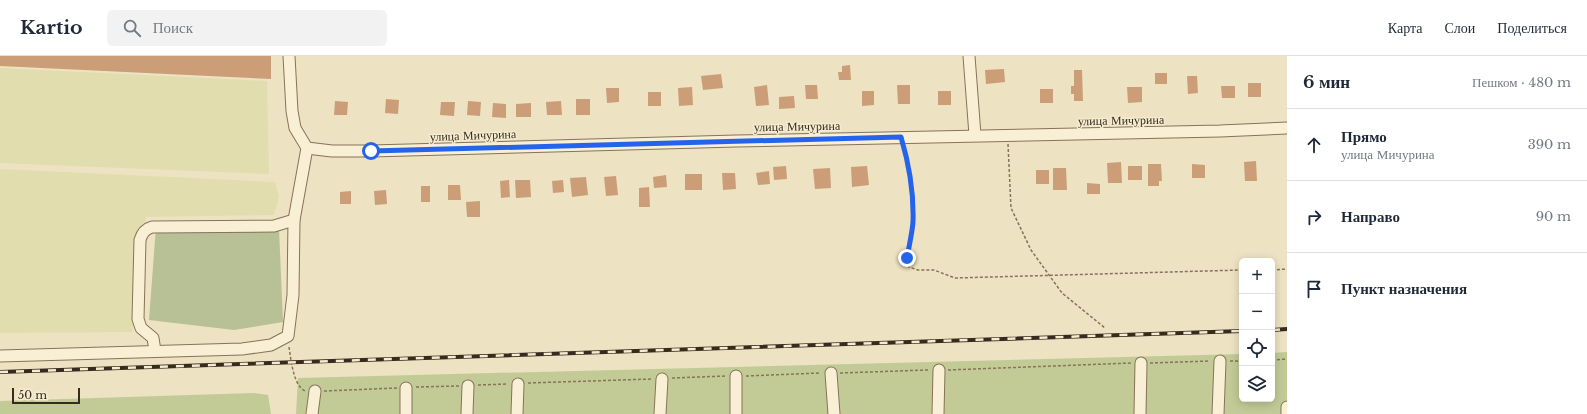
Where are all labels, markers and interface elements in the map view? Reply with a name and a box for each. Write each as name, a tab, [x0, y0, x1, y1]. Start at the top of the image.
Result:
search box	[107, 10, 387, 46]
text: Kartio	[20, 16, 83, 39]
icon: search	[121, 17, 143, 39]
text: Поиск	[153, 18, 193, 37]
text: Карта	[1388, 19, 1422, 37]
text: Слои	[1444, 19, 1475, 37]
text: Поделиться	[1497, 19, 1567, 37]
text: 6 мин	[1303, 72, 1350, 93]
text: Пешком · 480 m	[1472, 74, 1571, 91]
street label: улица Мичурина	[1078, 112, 1165, 128]
street label: улица Мичурина	[754, 118, 841, 134]
street label: улица Мичурина	[430, 126, 517, 144]
text: Прямо	[1341, 127, 1387, 146]
icon: ahead	[1303, 134, 1325, 156]
text: 390 m	[1528, 136, 1571, 153]
route start	[362, 142, 380, 160]
text: улица Мичурина	[1341, 146, 1435, 163]
icon: right	[1303, 206, 1325, 228]
text: Направо	[1341, 207, 1400, 226]
text: 90 m	[1536, 208, 1571, 225]
route end	[898, 249, 916, 267]
map controls	[1239, 258, 1275, 402]
button: +	[1239, 258, 1275, 294]
icon: arrive	[1303, 278, 1325, 300]
text: Пункт назначения	[1341, 279, 1467, 298]
button: −	[1239, 294, 1275, 330]
button: locate	[1239, 330, 1275, 366]
button: layers	[1239, 366, 1275, 402]
scale bar	[12, 386, 80, 405]
text: 50 m	[18, 388, 47, 402]

